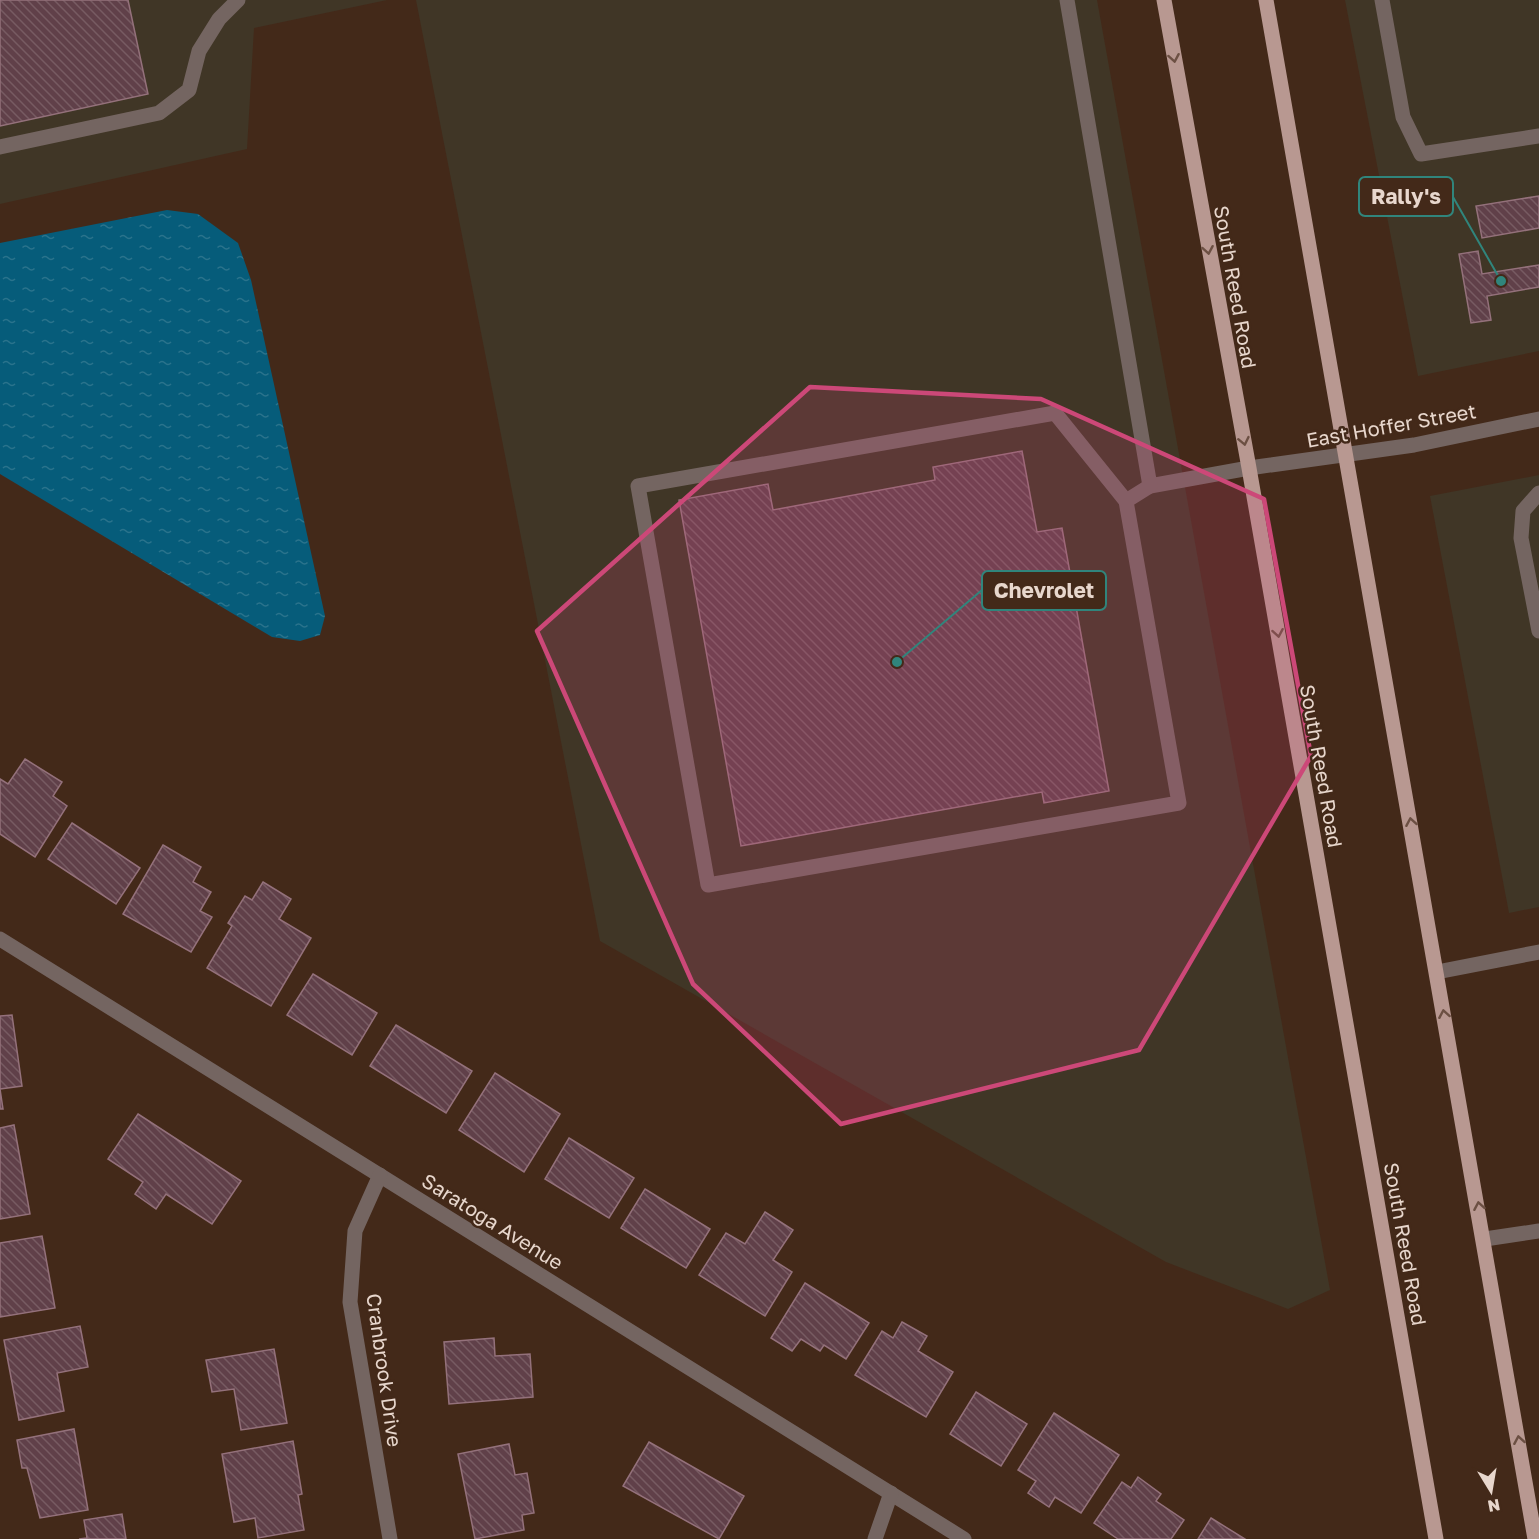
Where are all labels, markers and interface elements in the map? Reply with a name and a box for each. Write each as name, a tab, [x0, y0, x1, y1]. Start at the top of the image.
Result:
one-way arrow	[1168, 53, 1180, 62]
callout: Rally's	[1359, 177, 1453, 216]
text: Rally's	[1371, 183, 1441, 209]
street label: South Reed Road	[1210, 204, 1262, 370]
one-way arrow	[1201, 244, 1214, 254]
street label: East Hoffer Street	[1304, 398, 1478, 452]
one-way arrow	[1236, 436, 1249, 446]
callout: Chevrolet	[982, 571, 1106, 610]
text: Chevrolet	[994, 577, 1094, 603]
one-way arrow	[1271, 628, 1284, 638]
street label: South Reed Road	[1296, 683, 1348, 849]
one-way arrow	[1405, 818, 1418, 828]
one-way arrow	[1439, 1010, 1451, 1019]
street label: South Reed Road	[1380, 1161, 1432, 1327]
street label: Saratoga Avenue	[418, 1168, 568, 1274]
one-way arrow	[1473, 1202, 1486, 1212]
street label: Cranbrook Drive	[362, 1292, 408, 1448]
one-way arrow	[1513, 1435, 1525, 1445]
north arrow	[1461, 1461, 1521, 1521]
text: N	[1486, 1495, 1502, 1517]

